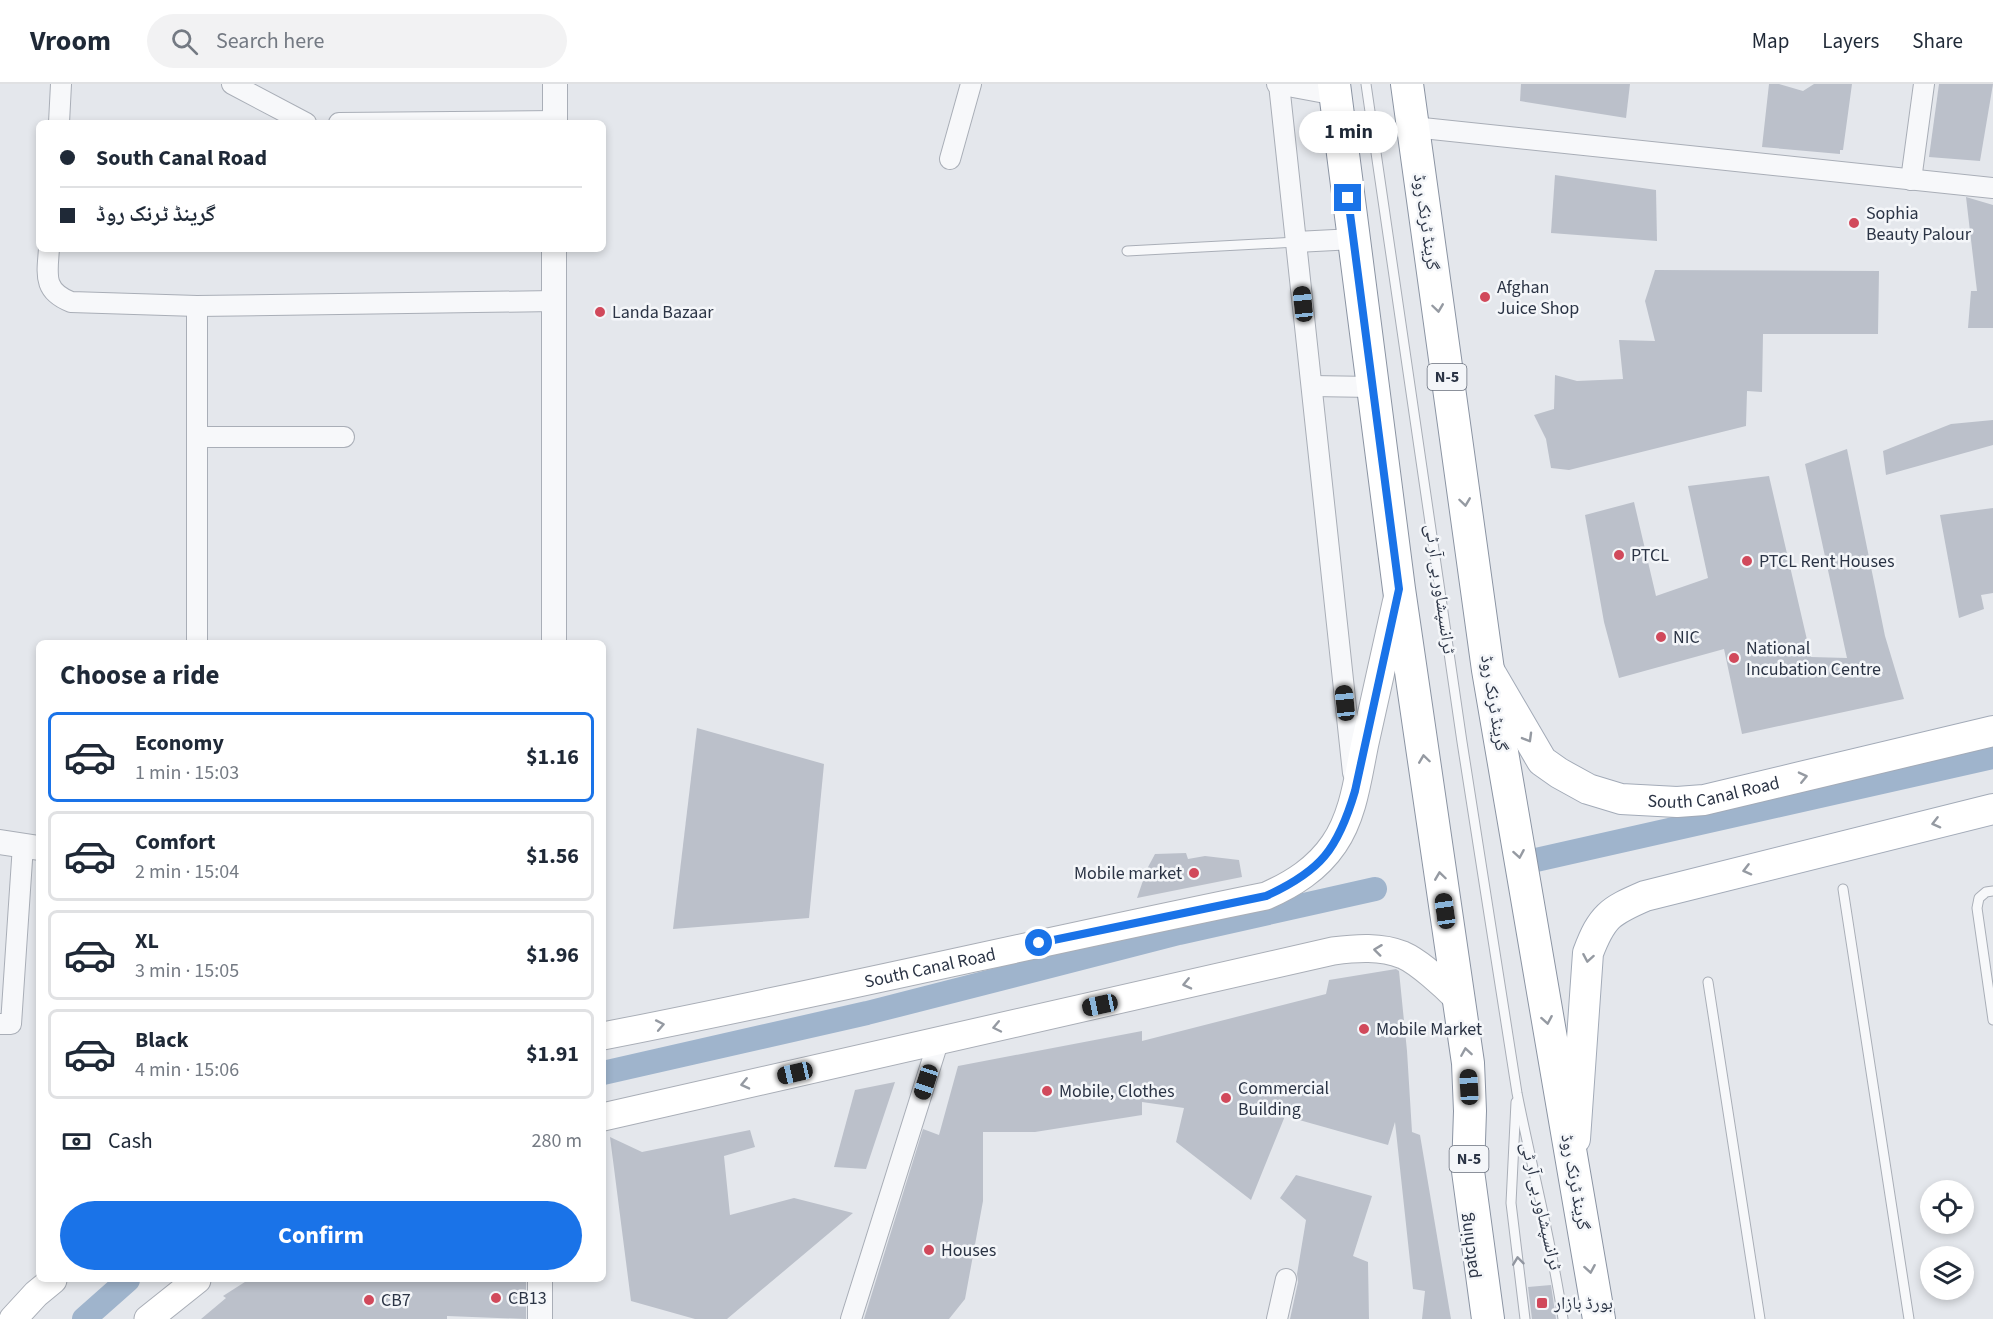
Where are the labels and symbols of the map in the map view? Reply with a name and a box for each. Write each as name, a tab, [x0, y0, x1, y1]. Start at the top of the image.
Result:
callout: 1 min	[1298, 111, 1398, 153]
street label: گرینڈ ٹرنک روڈ	[1407, 172, 1445, 272]
route end	[1334, 184, 1361, 211]
place label: Sophia Beauty Palour	[1866, 201, 1972, 247]
marker: Sophia Beauty Palour	[1847, 216, 1861, 230]
place label: Afghan Juice Shop	[1497, 275, 1579, 321]
car	[1292, 285, 1314, 323]
marker: Afghan Juice Shop	[1478, 290, 1492, 304]
place label: Landa Bazaar	[612, 300, 714, 325]
one-way arrow	[1431, 304, 1443, 313]
marker: Landa Bazaar	[593, 305, 607, 319]
road number: N-5	[1428, 364, 1466, 390]
one-way arrow	[1458, 497, 1470, 506]
street label: ٹرانسپشاور بی آر ٹی	[1419, 522, 1461, 656]
place label: PTCL	[1631, 543, 1669, 568]
marker: PTCL	[1612, 548, 1626, 562]
place label: PTCL Rent Houses	[1759, 549, 1894, 574]
marker: PTCL Rent Houses	[1740, 554, 1754, 568]
place label: NIC	[1673, 625, 1700, 650]
marker: NIC	[1654, 630, 1668, 644]
place label: National Incubation Centre	[1746, 636, 1881, 682]
marker: National Incubation Centre	[1727, 651, 1741, 665]
street label: گرینڈ ٹرنک روڈ	[1474, 653, 1514, 753]
car	[1334, 684, 1356, 722]
one-way arrow	[1521, 732, 1533, 742]
one-way arrow	[1418, 755, 1430, 764]
street label: South Canal Road	[1647, 770, 1782, 814]
one-way arrow	[1798, 771, 1808, 784]
one-way arrow	[1931, 816, 1942, 828]
one-way arrow	[1512, 848, 1525, 858]
place label: Mobile market	[1074, 861, 1182, 886]
one-way arrow	[1742, 863, 1752, 876]
marker: Mobile market	[1187, 866, 1201, 880]
one-way arrow	[1435, 872, 1447, 881]
car	[1434, 892, 1456, 930]
route start	[1025, 929, 1052, 956]
street label: South Canal Road	[862, 941, 998, 994]
one-way arrow	[1374, 944, 1383, 957]
one-way arrow	[1582, 953, 1595, 963]
one-way arrow	[1182, 977, 1192, 990]
car	[1081, 992, 1119, 1018]
one-way arrow	[1540, 1014, 1553, 1024]
place label: Mobile Market	[1376, 1017, 1482, 1042]
one-way arrow	[655, 1019, 665, 1032]
one-way arrow	[992, 1020, 1002, 1033]
marker: Mobile Market	[1357, 1022, 1371, 1036]
one-way arrow	[1461, 1047, 1473, 1057]
car	[775, 1060, 815, 1086]
car	[912, 1062, 940, 1102]
car	[1459, 1069, 1479, 1105]
place label: Commercial Building	[1238, 1076, 1329, 1122]
one-way arrow	[741, 1077, 751, 1090]
place label: Mobile, Clothes	[1059, 1079, 1174, 1104]
marker: Mobile, Clothes	[1040, 1084, 1054, 1098]
marker: Commercial Building	[1219, 1091, 1233, 1105]
street label: گرینڈ ٹرنک روڈ	[1554, 1132, 1596, 1232]
street label: ٹرانسپشاور بی آر ٹی	[1514, 1139, 1568, 1273]
road number: N-5	[1450, 1146, 1488, 1172]
street label: patching	[1453, 1212, 1485, 1280]
place label: Houses	[941, 1238, 996, 1263]
marker: Houses	[922, 1243, 936, 1257]
one-way arrow	[1512, 1256, 1525, 1266]
one-way arrow	[1583, 1264, 1596, 1274]
place label: CB13	[508, 1286, 547, 1311]
place label: CB7	[381, 1288, 411, 1313]
marker: CB13	[489, 1291, 503, 1305]
place label: بورڈ بازار	[1553, 1291, 1613, 1316]
marker: CB7	[362, 1293, 376, 1307]
marker: بورڈ بازار	[1535, 1296, 1549, 1310]

